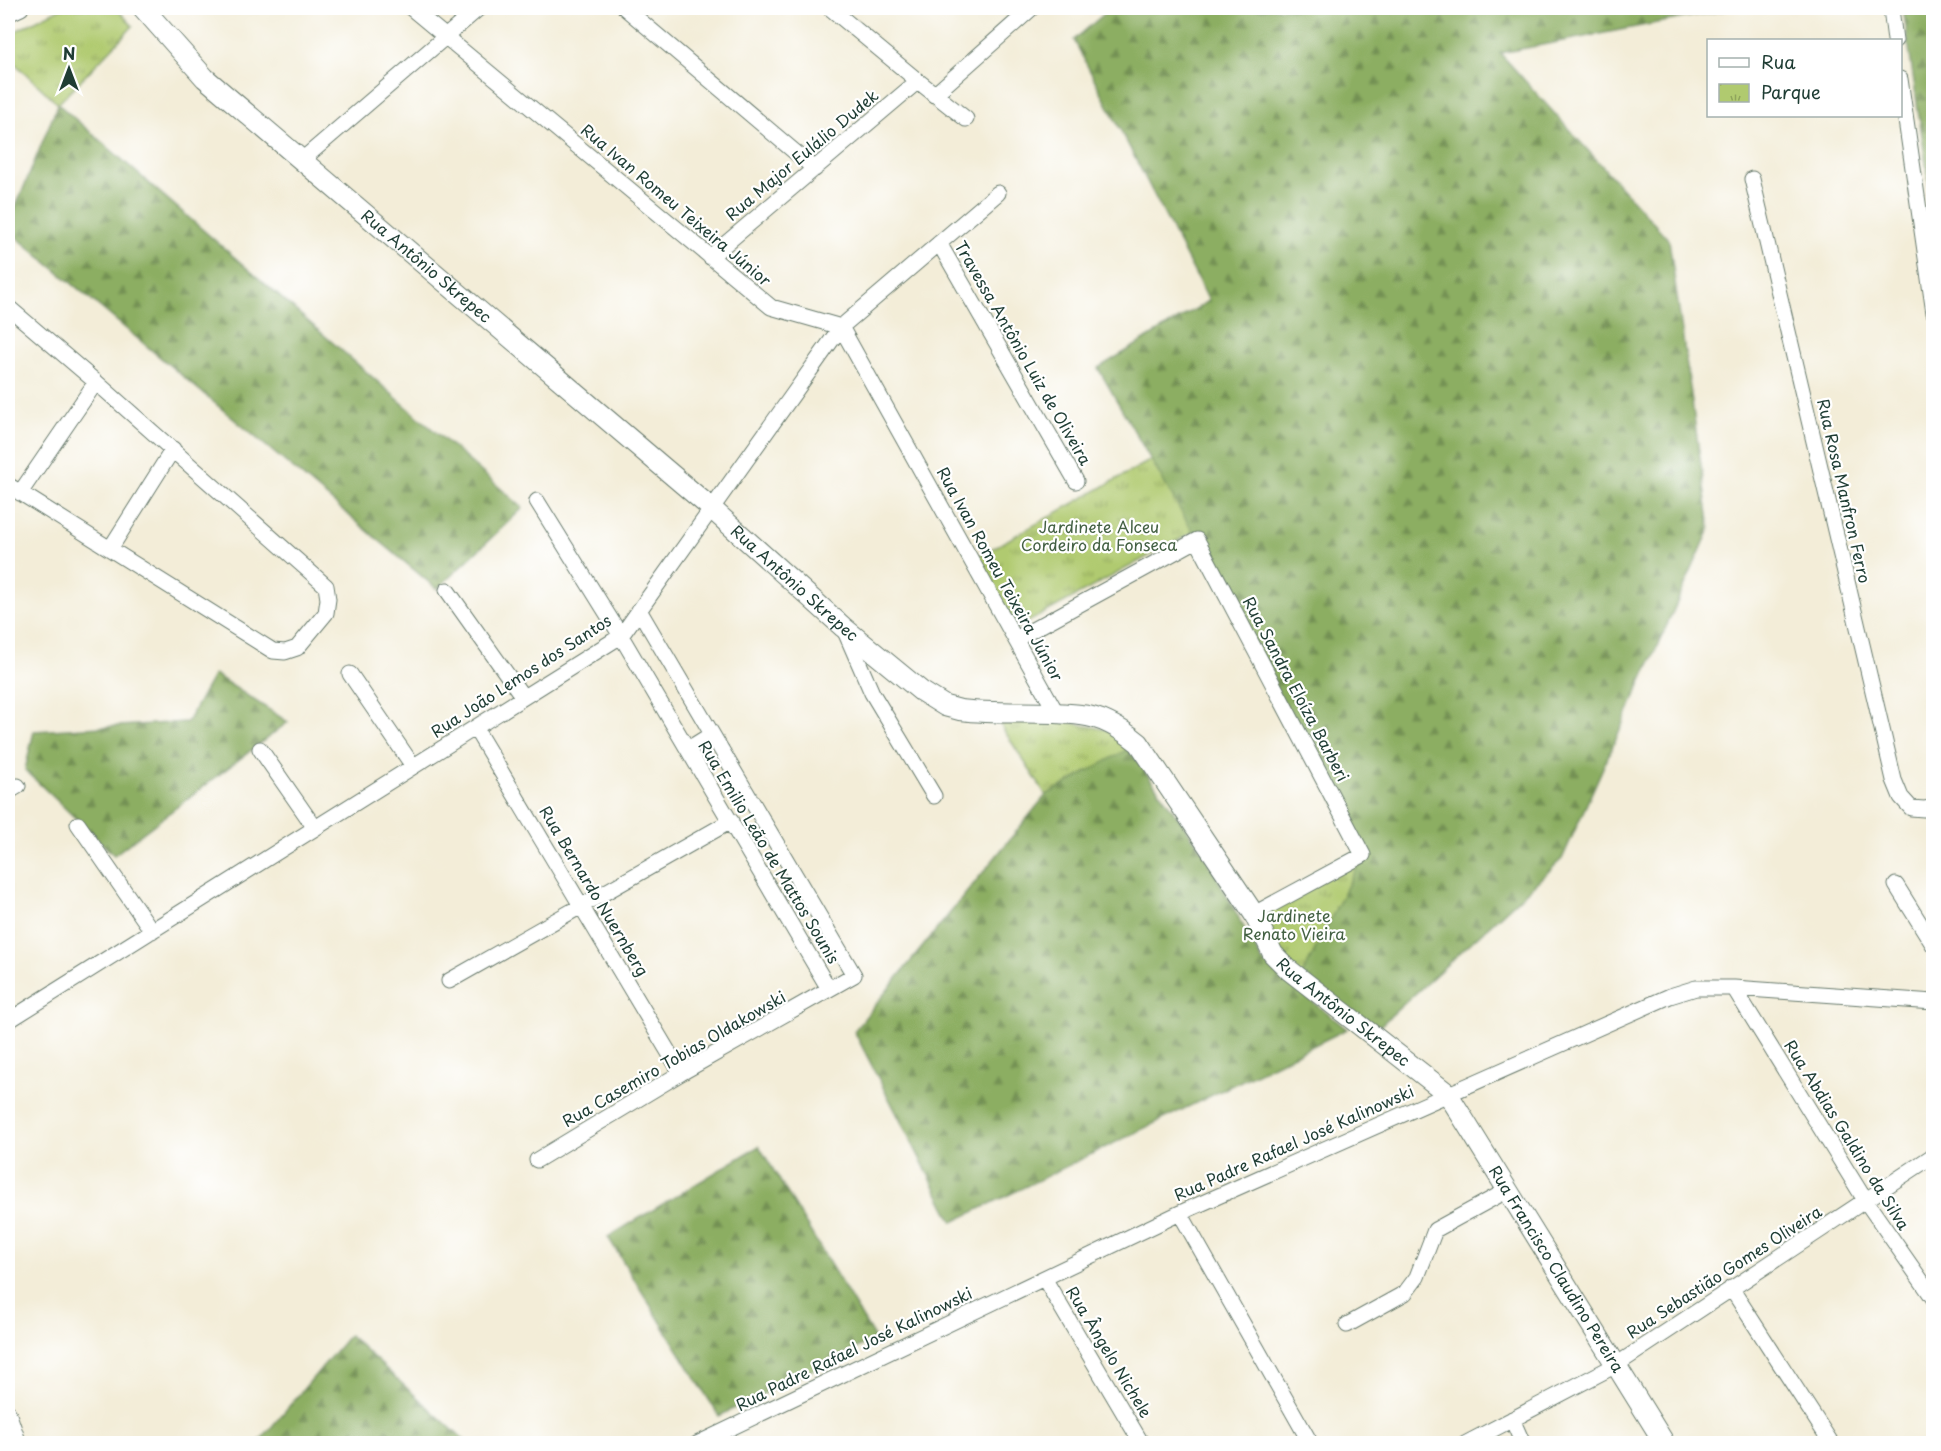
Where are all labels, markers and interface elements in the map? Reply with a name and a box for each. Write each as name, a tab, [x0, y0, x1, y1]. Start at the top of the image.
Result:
north arrow	[39, 39, 99, 99]
legend	[1707, 39, 1902, 117]
text: N	[63, 41, 75, 65]
text: Rua	[1761, 48, 1796, 75]
text: Parque	[1761, 78, 1821, 105]
street label: Rua Major Eulálio Dudek	[720, 83, 883, 226]
street label: Rua Ivan Romeu Teixeira Júnior	[576, 117, 777, 291]
street label: Rua Antônio Skrepec	[357, 203, 497, 328]
street label: Travessa Antônio Luiz de Oliveira	[950, 236, 1098, 469]
street label: Rua Rosa Manfron Ferro	[1812, 396, 1878, 585]
street label: Rua Ivan Romeu Teixeira Júnior	[932, 462, 1070, 685]
park label: Jardinete Alceu Cordeiro da Fonseca	[1021, 514, 1177, 556]
street label: Rua Antônio Skrepec	[726, 519, 864, 646]
street label: Rua Sandra Eloíza Barberi	[1238, 592, 1356, 785]
street label: Rua João Lemos dos Santos	[426, 608, 615, 743]
street label: Rua Emilio Leão de Mattos Sounis	[693, 735, 846, 968]
street label: Rua Bernardo Nuernberg	[534, 801, 655, 980]
park label: Jardinete Renato Vieira	[1243, 903, 1345, 945]
street label: Rua Antônio Skrepec	[1272, 951, 1416, 1071]
street label: Rua Casemiro Tobias Oldakowski	[557, 984, 790, 1132]
street label: Rua Abdias Galdino da Silva	[1779, 1035, 1916, 1234]
street label: Rua Padre Rafael José Kalinowski	[1170, 1078, 1417, 1206]
street label: Rua Francisco Claudino Pereira	[1484, 1160, 1631, 1377]
street label: Rua Sebastião Gomes Oliveira	[1621, 1199, 1826, 1343]
street label: Rua Padre Rafael José Kalinowski	[731, 1280, 976, 1416]
street label: Rua Ângelo Nichele	[1061, 1281, 1159, 1422]

